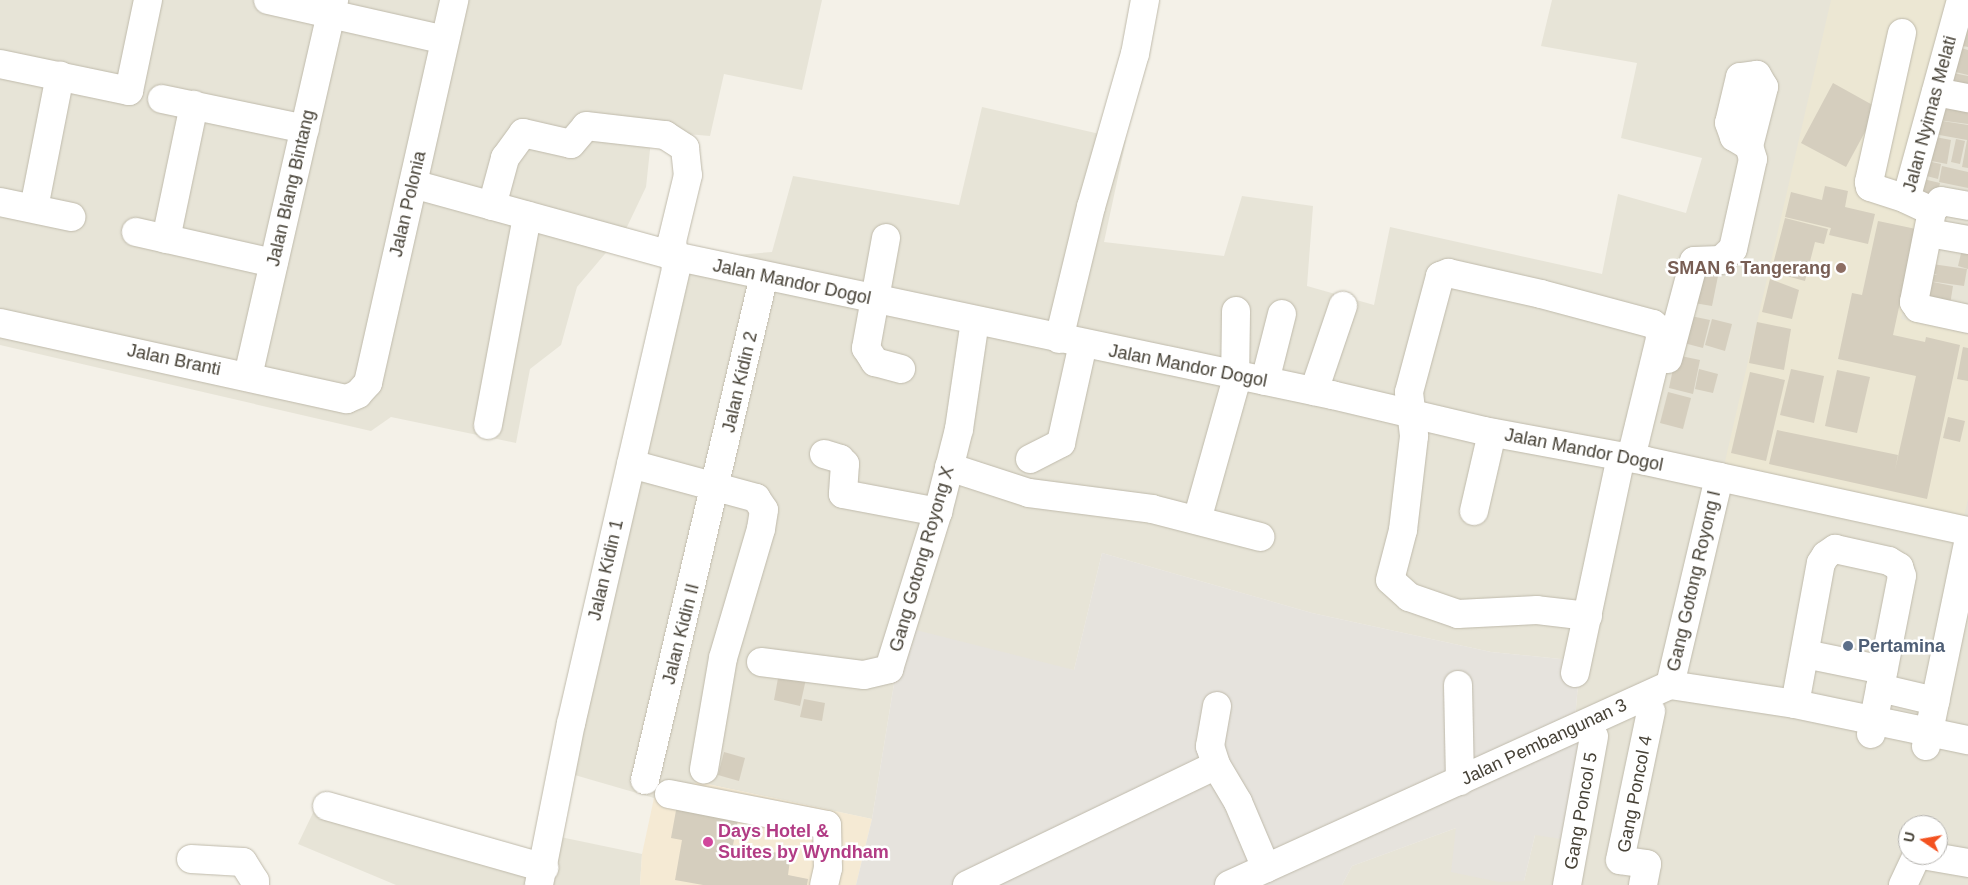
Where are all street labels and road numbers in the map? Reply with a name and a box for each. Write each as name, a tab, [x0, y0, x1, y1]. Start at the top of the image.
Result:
street label: Jalan Nyimas Melati	[1899, 33, 1961, 195]
street label: Jalan Blang Bintang	[262, 108, 320, 268]
street label: Jalan Polonia	[385, 149, 431, 259]
street label: Jalan Mandor Dogol	[711, 255, 873, 309]
street label: Jalan Kidin 2	[718, 329, 762, 435]
street label: Jalan Branti	[125, 340, 223, 380]
street label: Jalan Mandor Dogol	[1107, 340, 1269, 392]
street label: Jalan Mandor Dogol	[1503, 424, 1665, 476]
street label: Gang Gotong Royong X	[885, 464, 959, 654]
street label: Gang Gotong Royong I	[1663, 488, 1725, 674]
street label: Jalan Kidin 1	[584, 517, 628, 623]
street label: Jalan Kidin II	[658, 581, 704, 687]
street label: Jalan Pembangunan 3	[1458, 694, 1630, 790]
street label: Gang Poncol 4	[1613, 733, 1657, 855]
street label: Gang Poncol 5	[1560, 750, 1602, 872]

